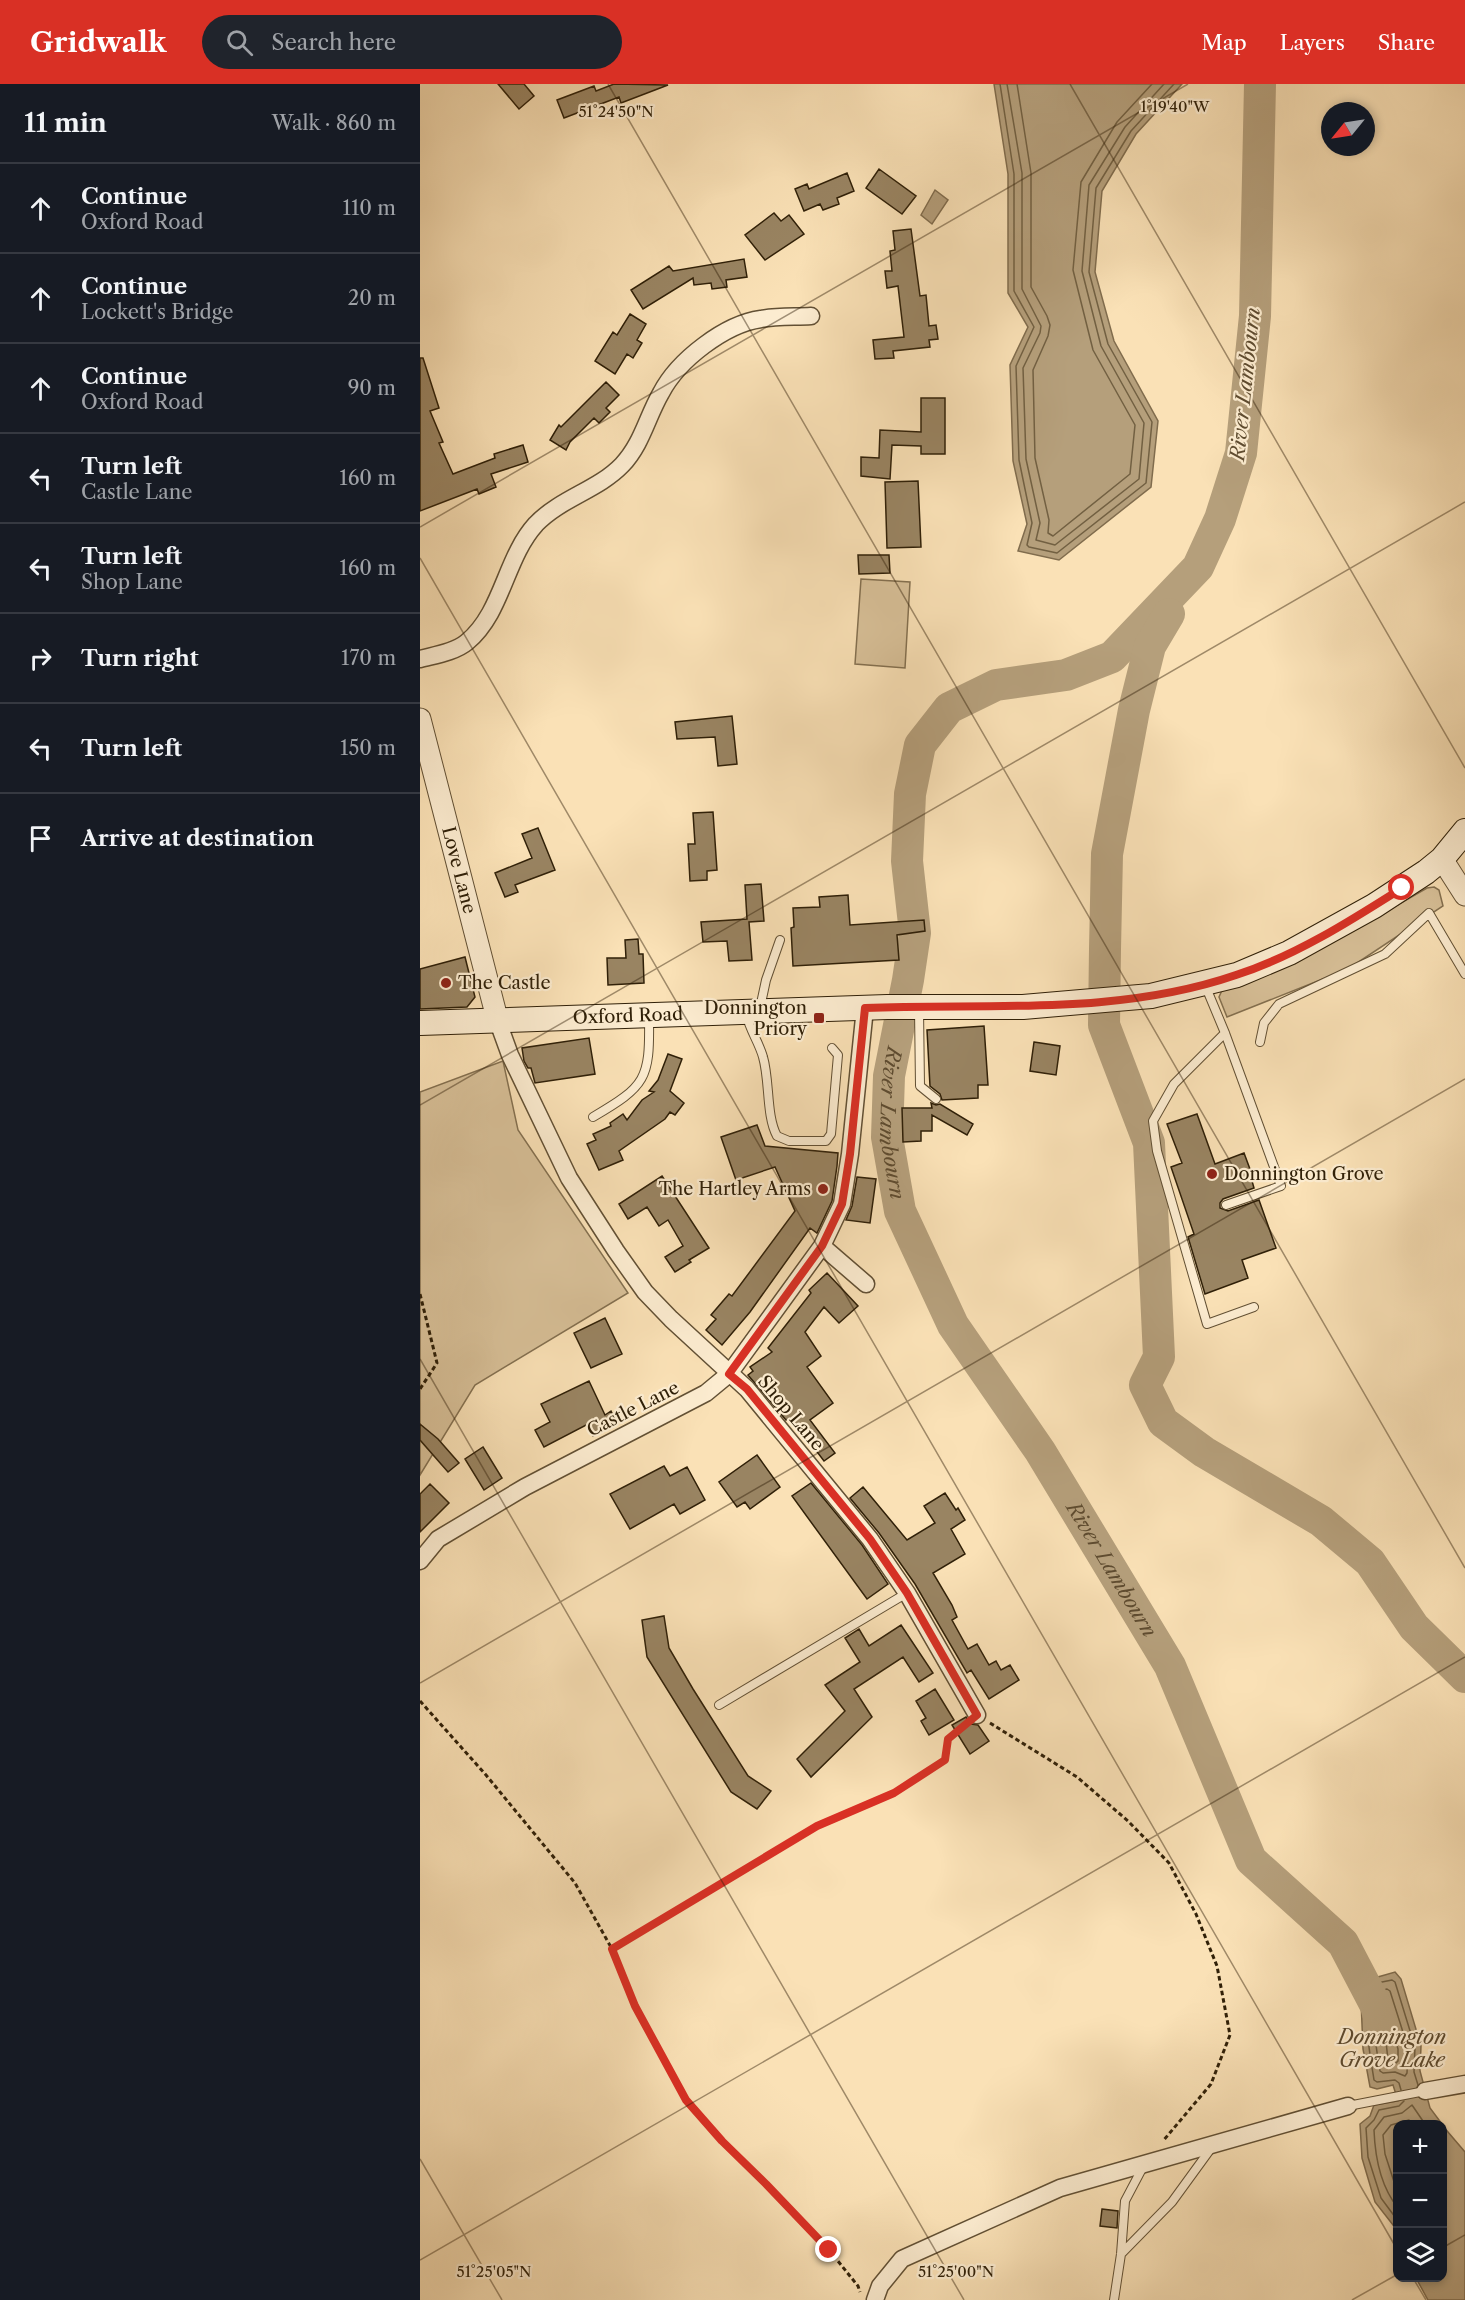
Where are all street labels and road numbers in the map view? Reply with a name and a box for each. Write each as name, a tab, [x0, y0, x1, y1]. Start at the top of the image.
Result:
street label: Love Lane	[437, 824, 481, 916]
street label: Oxford Road	[572, 1003, 683, 1029]
street label: Shop Lane	[753, 1371, 829, 1455]
street label: Castle Lane	[583, 1376, 683, 1442]

